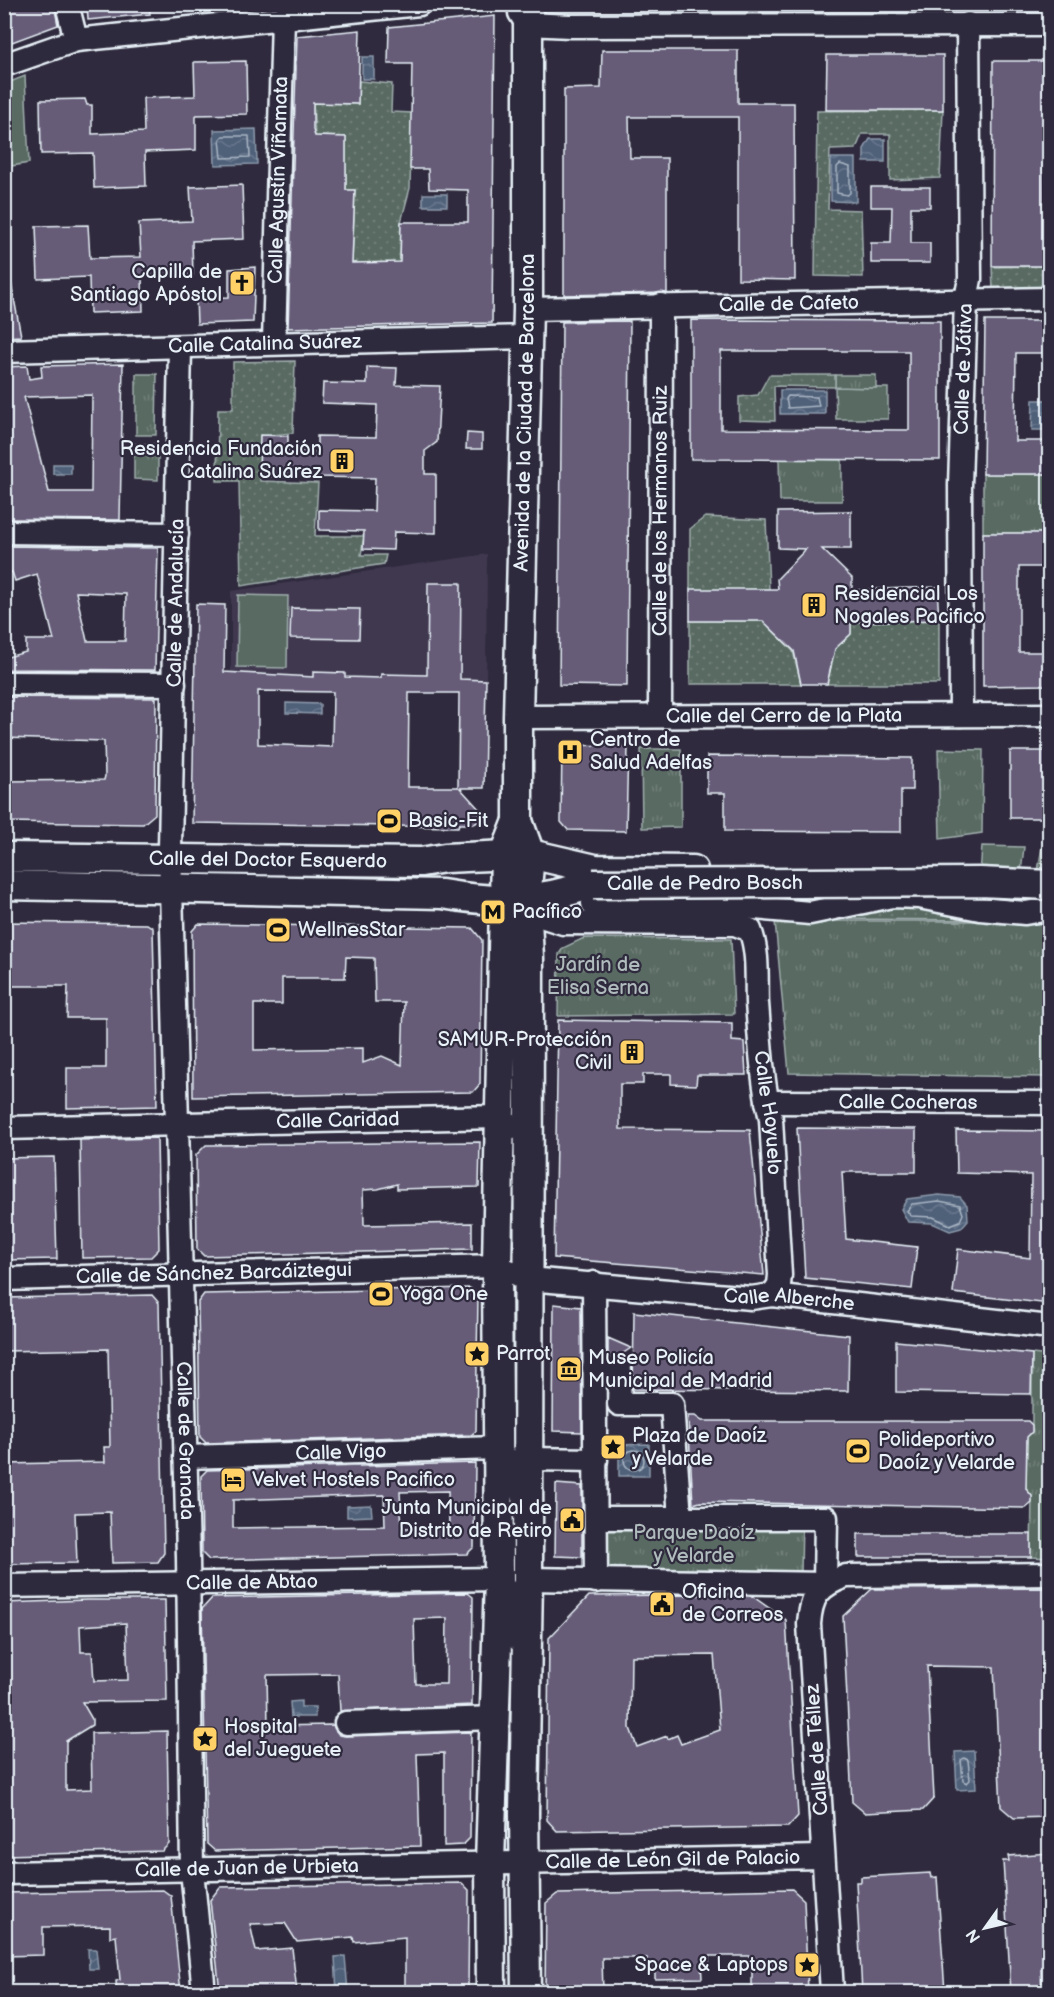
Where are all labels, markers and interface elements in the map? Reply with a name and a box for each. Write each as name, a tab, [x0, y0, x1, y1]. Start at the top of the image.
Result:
street label: Calle Agustín Viñamata	[264, 76, 293, 284]
street label: Avenida de la Ciudad de Barcelona	[510, 253, 540, 572]
place label: Capilla de Santiago Apóstol	[70, 260, 222, 307]
church icon: Capilla de Santiago Apóstol	[227, 268, 257, 298]
street label: Calle de Cafeto	[719, 291, 859, 317]
street label: Calle de Játiva	[950, 303, 978, 435]
street label: Calle Catalina Suárez	[168, 329, 362, 359]
street label: Calle de los Hermanos Ruiz	[648, 385, 673, 636]
place label: Residencia Fundación Catalina Suárez	[120, 437, 322, 484]
building icon: Residencia Fundación Catalina Suárez	[327, 446, 357, 476]
street label: Calle de Andalucía	[163, 518, 189, 688]
place label: Residencial Los Nogales Pacifico	[834, 582, 985, 629]
building icon: Residencial Los Nogales Pacifico	[799, 590, 829, 620]
street label: Calle del Cerro de la Plata	[666, 704, 902, 728]
place label: Centro de Salud Adelfas	[590, 728, 712, 775]
hospital icon: Centro de Salud Adelfas	[555, 737, 585, 767]
sports icon: Basic-Fit	[374, 806, 404, 836]
place label: Basic-Fit	[408, 809, 488, 833]
street label: Calle del Doctor Esquerdo	[149, 847, 387, 874]
street label: Calle de Pedro Bosch	[607, 871, 803, 896]
metro station icon: Pacífico	[478, 897, 508, 927]
place label: Pacífico	[512, 900, 582, 924]
sports icon: WellnesStar	[263, 915, 293, 945]
place label: WellnesStar	[298, 918, 406, 942]
park label: Jardín de Elisa Serna	[547, 953, 649, 1000]
place label: SAMUR-Protección Civil	[438, 1028, 612, 1075]
building icon: SAMUR-Protección Civil	[617, 1037, 647, 1067]
street label: Calle Hoyuelo	[749, 1049, 786, 1176]
street label: Calle Cocheras	[839, 1090, 978, 1115]
street label: Calle Caridad	[276, 1107, 400, 1134]
street label: Calle de Sánchez Barcáiztegui	[76, 1258, 352, 1289]
sports icon: Yoga One	[366, 1279, 396, 1309]
place label: Yoga One	[399, 1282, 488, 1306]
street label: Calle Alberche	[723, 1283, 856, 1316]
place icon: Parrot	[462, 1339, 492, 1369]
place label: Parrot	[496, 1342, 550, 1366]
place label: Museo Policía Municipal de Madrid	[588, 1346, 773, 1393]
museum icon: Museo Policía Municipal de Madrid	[554, 1354, 584, 1384]
street label: Calle de Granada	[171, 1361, 199, 1520]
place label: Plaza de Daoíz y Velarde	[631, 1424, 767, 1471]
place label: Polideportivo Daoíz y Velarde	[878, 1428, 1015, 1475]
place icon: Plaza de Daoíz y Velarde	[598, 1432, 628, 1462]
sports icon: Polideportivo Daoíz y Velarde	[843, 1436, 873, 1466]
street label: Calle Vigo	[295, 1439, 387, 1466]
hotel icon: Velvet Hostels Pacifico	[218, 1465, 248, 1495]
place label: Velvet Hostels Pacifico	[252, 1468, 455, 1492]
place label: Junta Municipal de Distrito de Retiro	[381, 1496, 552, 1543]
public building icon: Junta Municipal de Distrito de Retiro	[557, 1505, 587, 1535]
park label: Parque Daoíz y Velarde	[633, 1521, 755, 1568]
street label: Calle de Abtao	[186, 1570, 318, 1595]
place label: Oficina de Correos	[682, 1580, 784, 1627]
public building icon: Oficina de Correos	[647, 1589, 677, 1619]
street label: Calle de Téllez	[800, 1683, 834, 1817]
place label: Hospital del Jueguete	[224, 1715, 342, 1762]
place icon: Hospital del Jueguete	[190, 1724, 220, 1754]
street label: Calle de León Gil de Palacio	[545, 1845, 801, 1874]
street label: Calle de Juan de Urbieta	[135, 1854, 359, 1882]
north arrow	[955, 1898, 1015, 1958]
text: N	[963, 1925, 985, 1946]
place icon: Space & Laptops	[792, 1950, 822, 1980]
place label: Space & Laptops	[634, 1953, 788, 1977]

